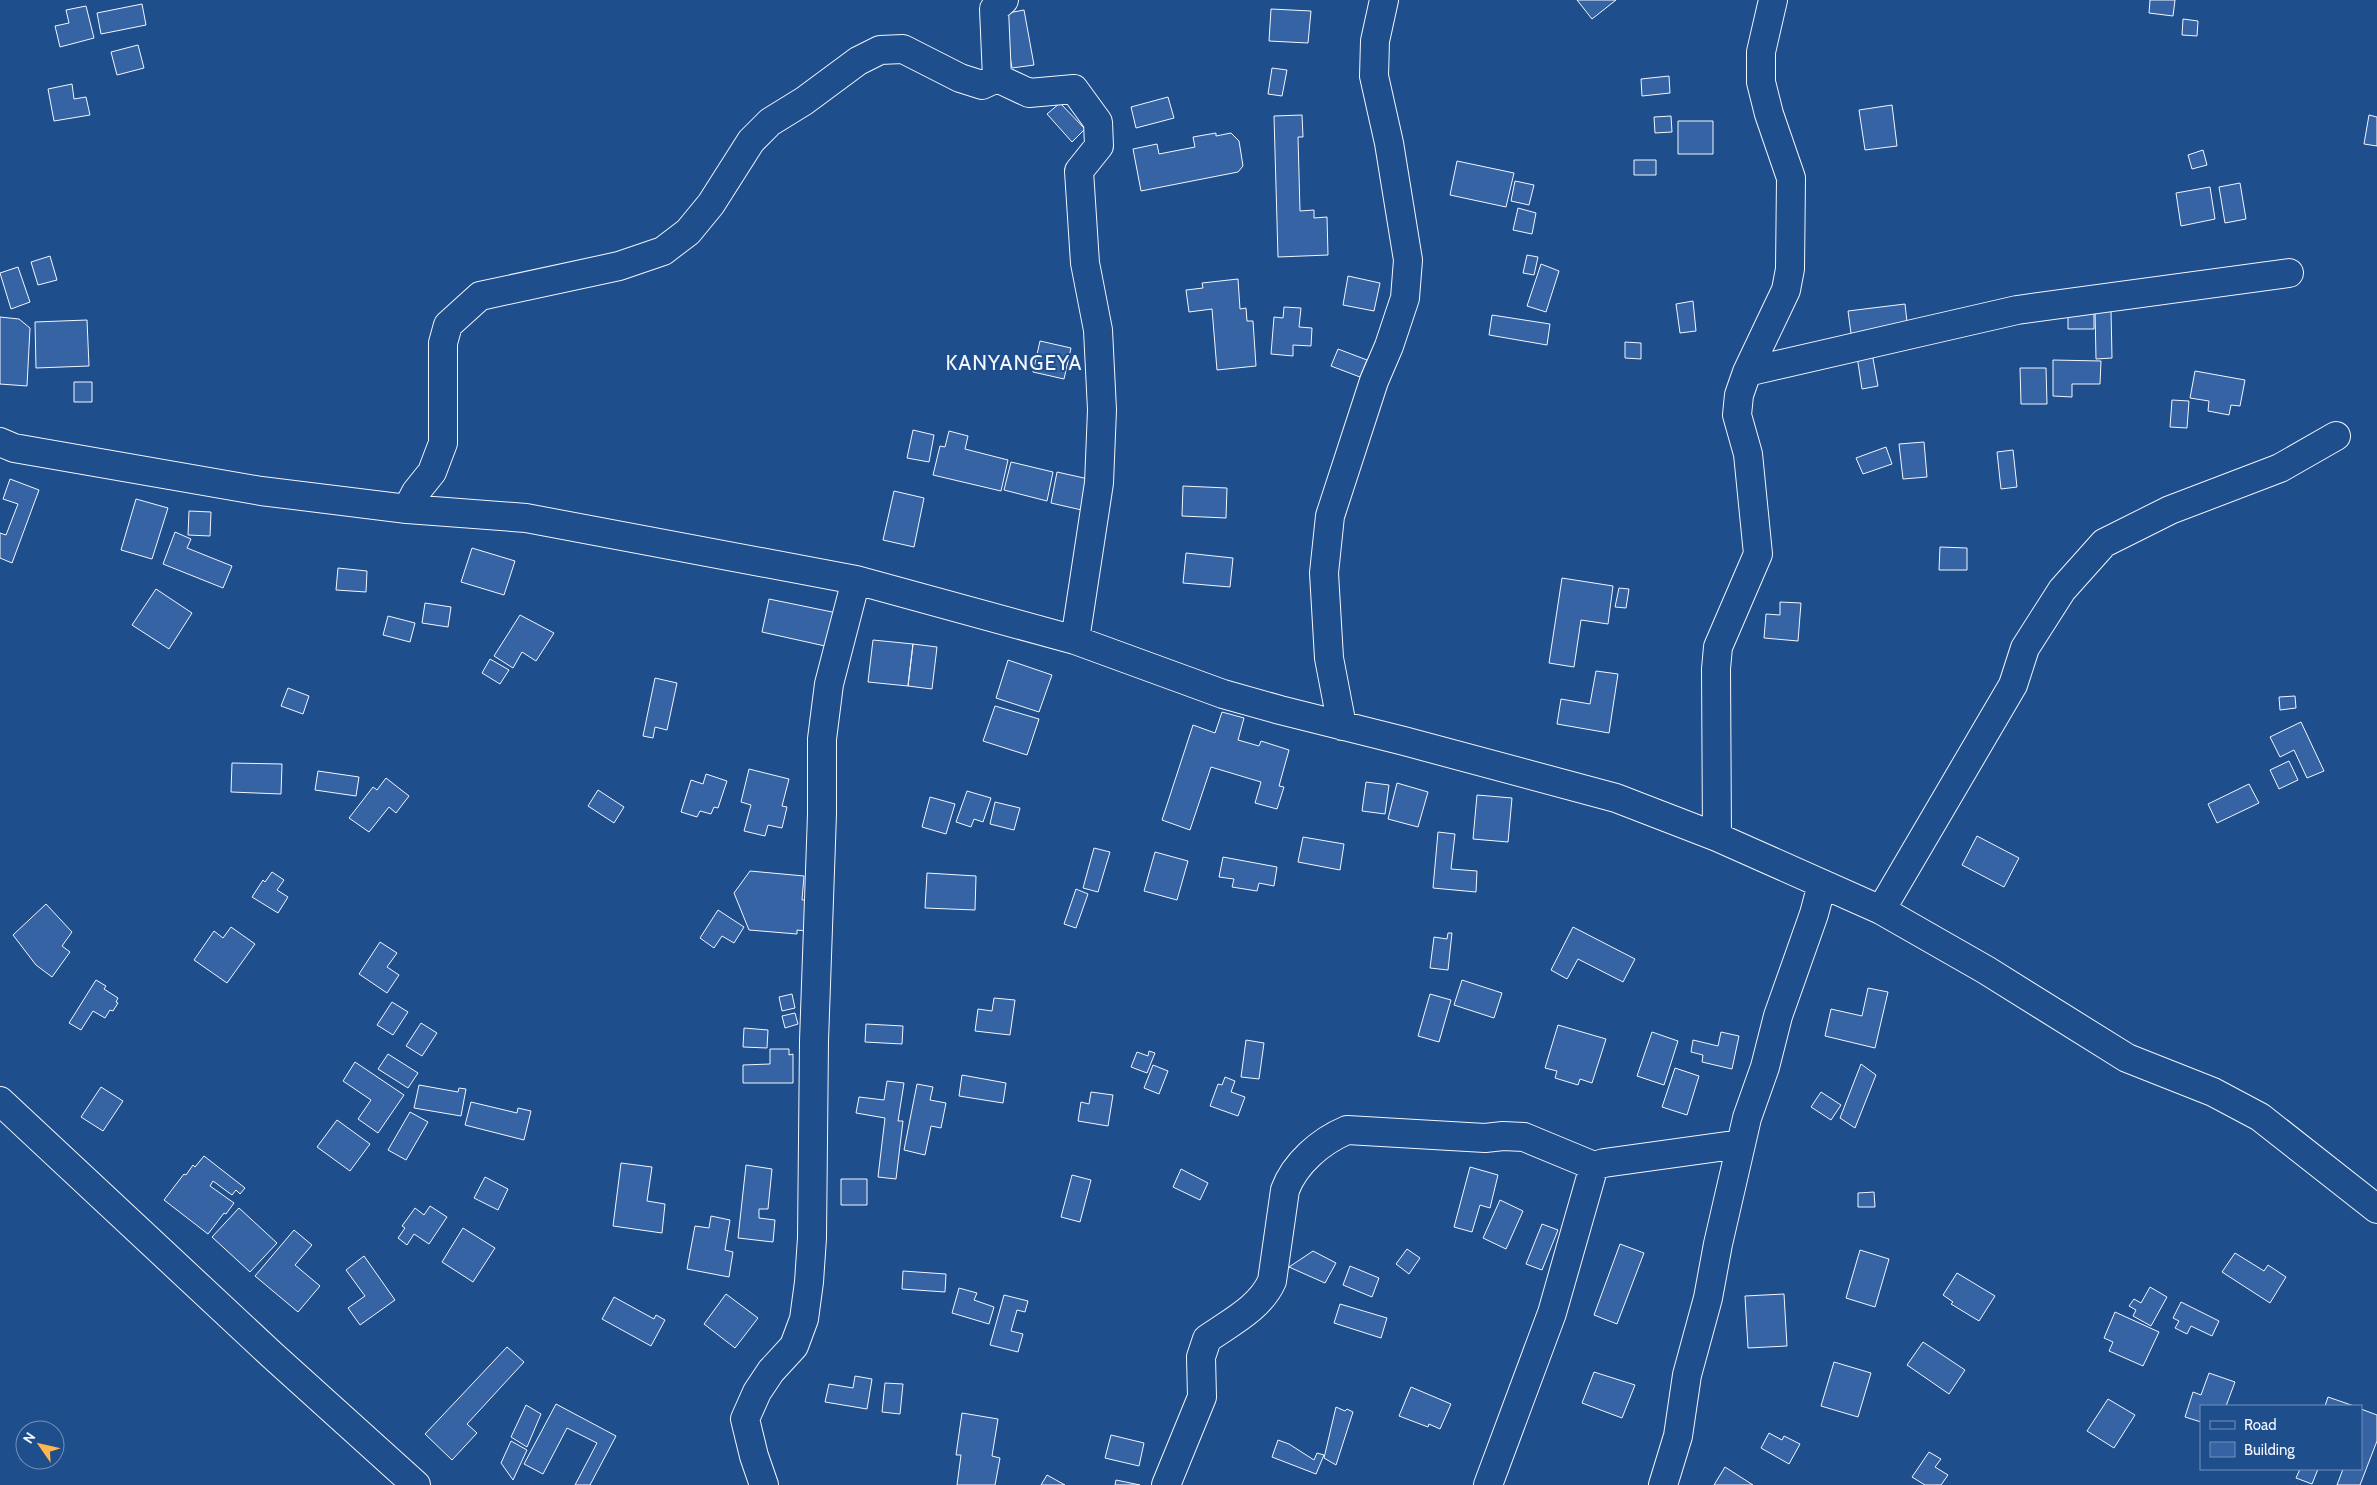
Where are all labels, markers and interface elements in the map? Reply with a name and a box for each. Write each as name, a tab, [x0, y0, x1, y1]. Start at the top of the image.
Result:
district label: KANYANGEYA	[945, 350, 1083, 375]
legend	[2200, 1405, 2362, 1470]
text: Road	[2244, 1416, 2277, 1434]
north arrow	[15, 1420, 65, 1470]
text: N	[19, 1429, 39, 1447]
text: Building	[2244, 1441, 2295, 1459]

